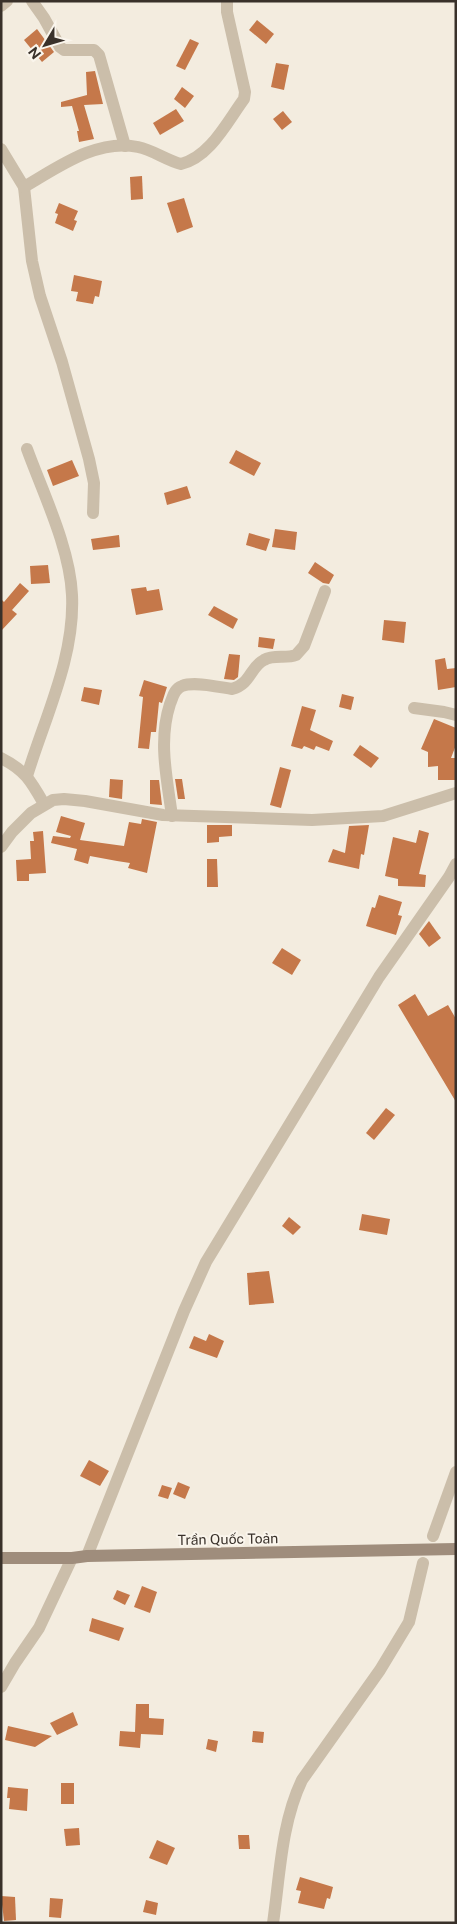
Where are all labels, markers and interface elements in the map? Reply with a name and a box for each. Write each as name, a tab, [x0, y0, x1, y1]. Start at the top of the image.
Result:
north arrow	[20, 20, 70, 70]
text: N	[25, 44, 44, 62]
street label: Trần Quốc Toản	[178, 1530, 278, 1548]

